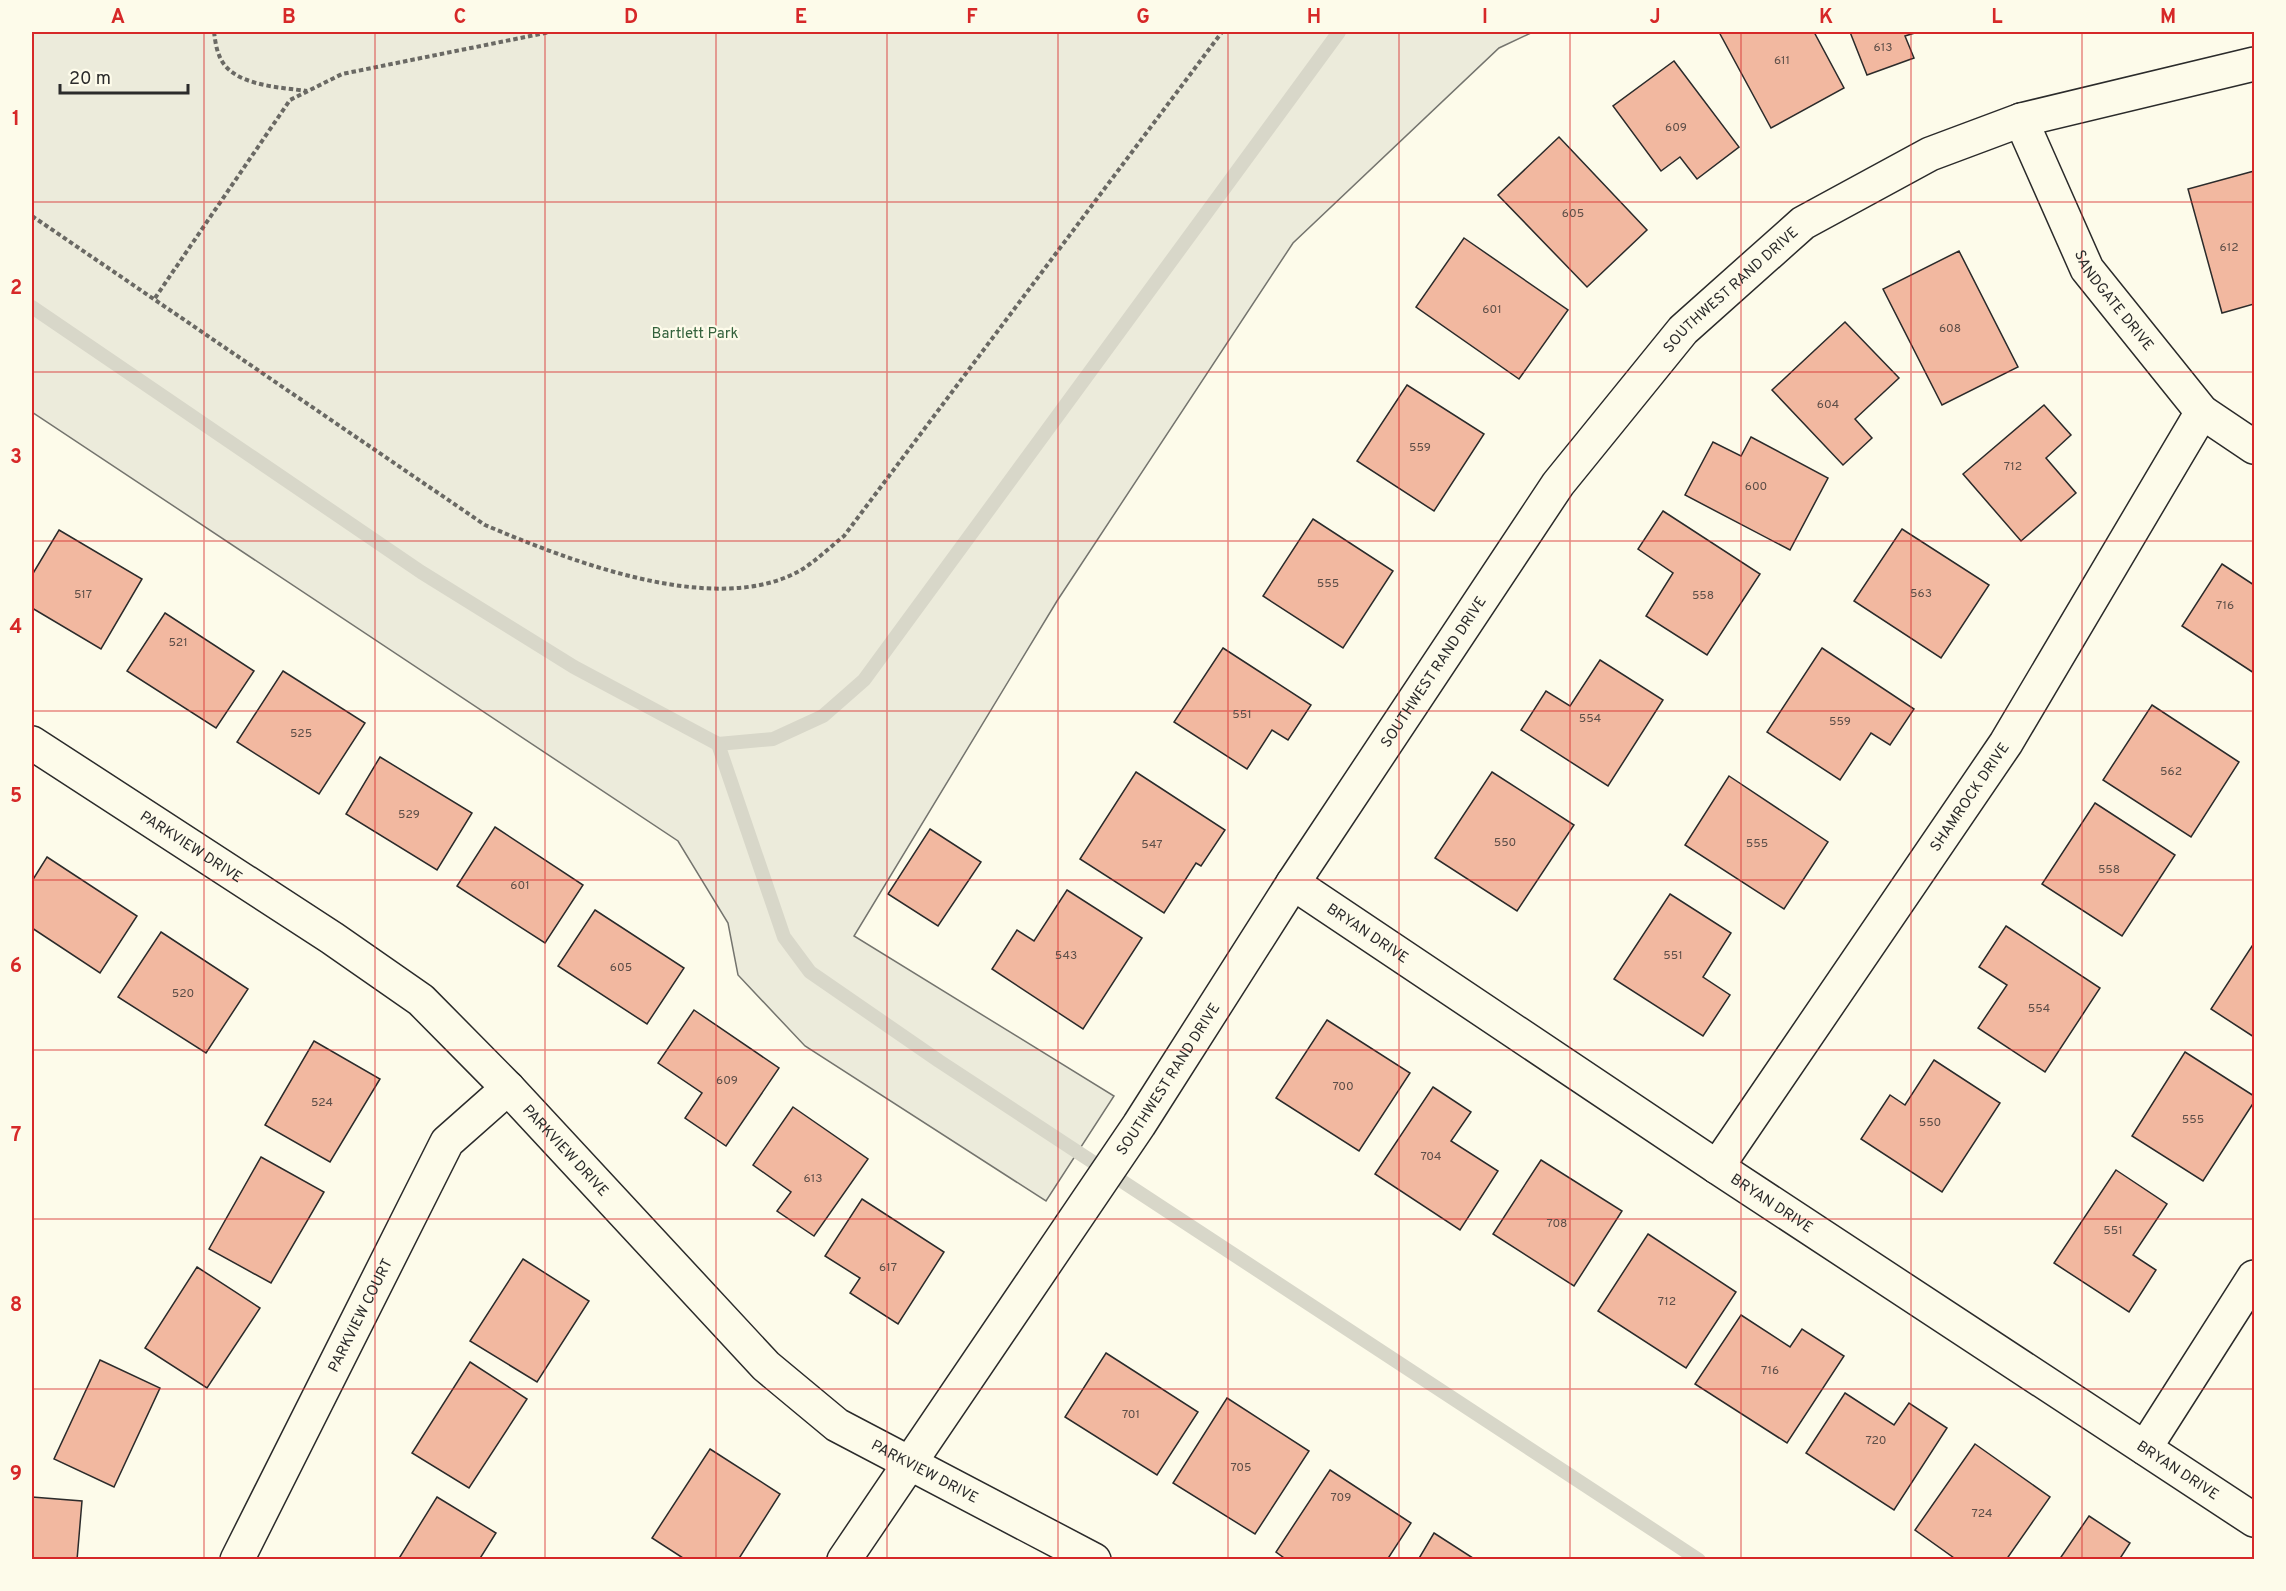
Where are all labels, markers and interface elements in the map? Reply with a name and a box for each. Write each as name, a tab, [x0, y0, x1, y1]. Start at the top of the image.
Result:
text: A	[111, 5, 125, 31]
text: B	[282, 5, 296, 31]
text: C	[454, 5, 466, 31]
text: D	[624, 5, 638, 31]
text: E	[795, 5, 807, 31]
text: F	[966, 5, 978, 31]
text: G	[1136, 5, 1150, 31]
text: H	[1307, 5, 1321, 31]
text: I	[1482, 5, 1488, 31]
text: J	[1649, 5, 1661, 31]
text: K	[1819, 5, 1833, 31]
text: L	[1991, 5, 2003, 31]
text: M	[2160, 5, 2176, 31]
house number: 613	[1874, 40, 1892, 56]
house number: 611	[1774, 53, 1790, 69]
scale bar	[60, 57, 188, 95]
text: 20 m	[69, 68, 111, 91]
text: 1	[12, 107, 20, 133]
house number: 609	[1665, 120, 1687, 136]
house number: 605	[1562, 206, 1584, 222]
street label: SOUTHWEST RAND DRIVE	[1660, 223, 1803, 358]
house number: 612	[2220, 240, 2238, 256]
street label: SANDGATE DRIVE	[2069, 248, 2157, 355]
text: 2	[10, 276, 22, 302]
house number: 601	[1482, 302, 1502, 318]
house number: 608	[1939, 321, 1961, 337]
park label: Bartlett Park	[652, 325, 738, 344]
house number: 604	[1817, 397, 1839, 413]
house number: 559	[1409, 440, 1431, 456]
text: 3	[10, 445, 22, 471]
house number: 712	[2004, 459, 2022, 475]
house number: 600	[1745, 479, 1767, 495]
house number: 555	[1317, 576, 1339, 592]
house number: 563	[1910, 586, 1932, 602]
house number: 517	[74, 587, 92, 603]
house number: 558	[1692, 588, 1714, 604]
street label: SOUTHWEST RAND DRIVE	[1377, 593, 1492, 752]
house number: 716	[2216, 598, 2234, 614]
text: 4	[10, 615, 22, 641]
house number: 521	[168, 635, 188, 651]
house number: 551	[1232, 707, 1252, 723]
house number: 554	[1579, 711, 1601, 727]
house number: 559	[1829, 714, 1851, 730]
house number: 525	[290, 726, 312, 742]
street label: SHAMROCK DRIVE	[1927, 739, 2014, 856]
house number: 562	[2160, 764, 2182, 780]
text: 5	[10, 784, 22, 810]
house number: 529	[398, 807, 420, 823]
street label: PARKVIEW DRIVE	[136, 808, 245, 888]
house number: 550	[1494, 835, 1516, 851]
house number: 555	[1746, 836, 1768, 852]
house number: 547	[1141, 837, 1163, 853]
house number: 558	[2098, 862, 2120, 878]
house number: 601	[510, 878, 530, 894]
street label: BRYAN DRIVE	[1322, 900, 1412, 969]
house number: 543	[1055, 948, 1077, 964]
house number: 551	[1663, 948, 1683, 964]
text: 6	[10, 954, 22, 980]
house number: 605	[610, 960, 632, 976]
house number: 520	[172, 986, 194, 1002]
street label: SOUTHWEST RAND DRIVE	[1113, 1000, 1225, 1160]
house number: 554	[2028, 1001, 2050, 1017]
house number: 609	[716, 1073, 738, 1089]
house number: 700	[1332, 1079, 1354, 1095]
house number: 524	[311, 1095, 333, 1111]
street label: PARKVIEW DRIVE	[517, 1101, 612, 1201]
house number: 555	[2182, 1112, 2204, 1128]
house number: 550	[1919, 1115, 1941, 1131]
text: 7	[11, 1123, 21, 1149]
house number: 704	[1420, 1149, 1442, 1165]
street label: BRYAN DRIVE	[1726, 1170, 1816, 1238]
house number: 613	[804, 1171, 822, 1187]
house number: 708	[1547, 1216, 1567, 1232]
house number: 551	[2103, 1223, 2123, 1239]
street label: PARKVIEW COURT	[325, 1256, 398, 1376]
house number: 617	[879, 1260, 897, 1276]
text: 8	[10, 1293, 22, 1319]
house number: 712	[1658, 1294, 1676, 1310]
house number: 716	[1761, 1363, 1779, 1379]
house number: 701	[1122, 1407, 1140, 1423]
house number: 720	[1865, 1433, 1887, 1449]
street label: PARKVIEW DRIVE	[867, 1437, 981, 1508]
street label: BRYAN DRIVE	[2132, 1437, 2222, 1505]
house number: 705	[1230, 1460, 1252, 1476]
text: 9	[10, 1462, 22, 1488]
house number: 709	[1331, 1490, 1351, 1506]
house number: 724	[1972, 1506, 1992, 1522]

